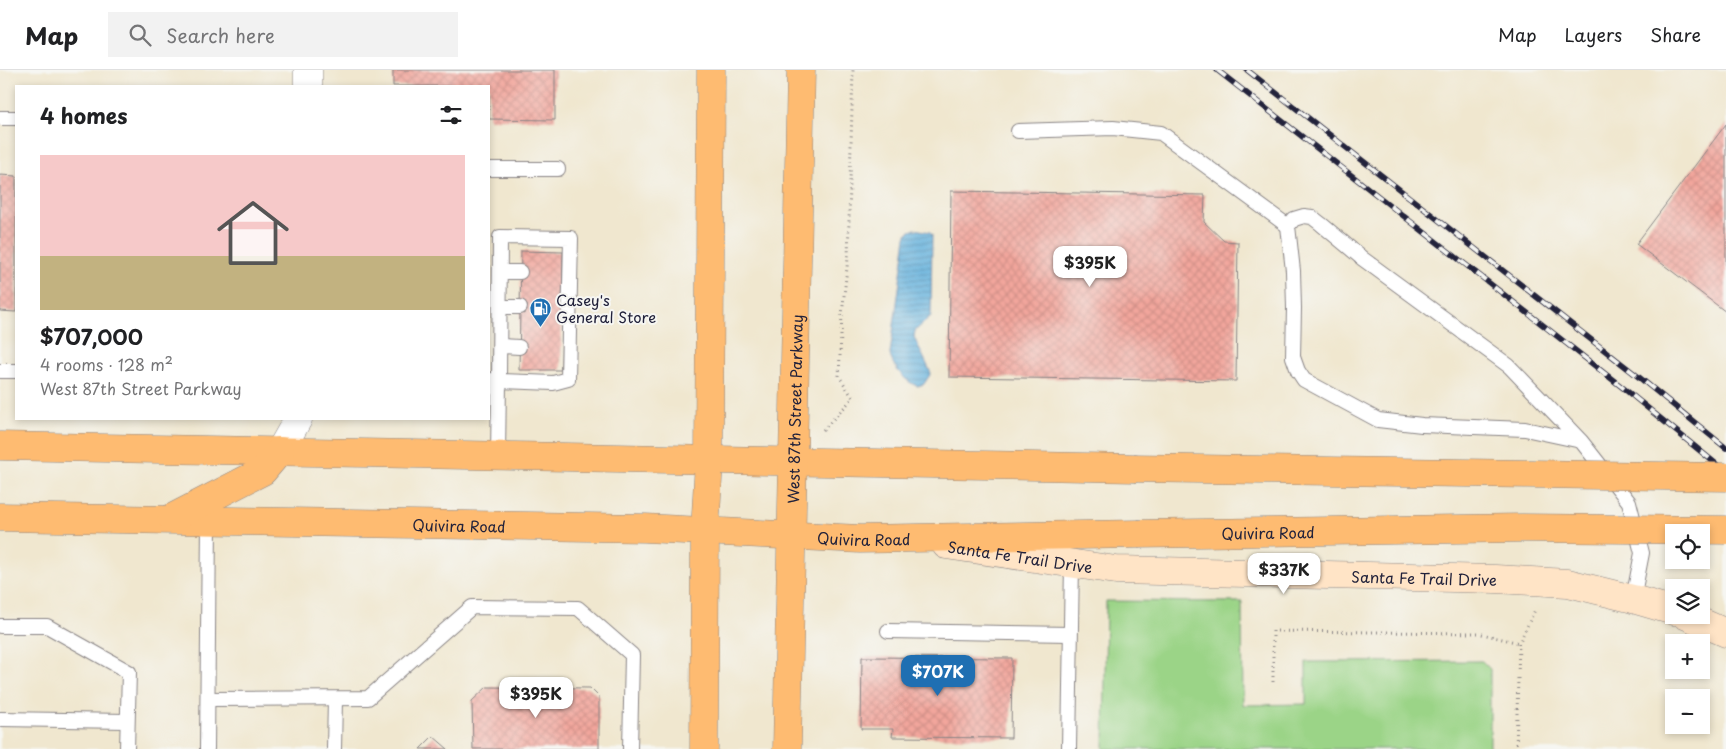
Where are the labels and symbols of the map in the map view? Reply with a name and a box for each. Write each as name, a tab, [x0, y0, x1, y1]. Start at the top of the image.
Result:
pin: $395K	[1055, 246, 1125, 288]
place label: Casey's General Store	[556, 288, 656, 328]
fuel station icon: Casey's General Store	[528, 296, 552, 327]
street label: West 87th Street Parkway	[781, 314, 807, 504]
street label: Quivira Road	[412, 513, 506, 537]
street label: Quivira Road	[1221, 520, 1315, 544]
street label: Quivira Road	[817, 525, 910, 551]
street label: Santa Fe Trail Drive	[946, 534, 1094, 578]
pin: $337K	[1249, 552, 1319, 595]
street label: Santa Fe Trail Drive	[1351, 564, 1497, 591]
pin: $707K	[903, 654, 973, 697]
pin: $395K	[501, 676, 571, 719]

